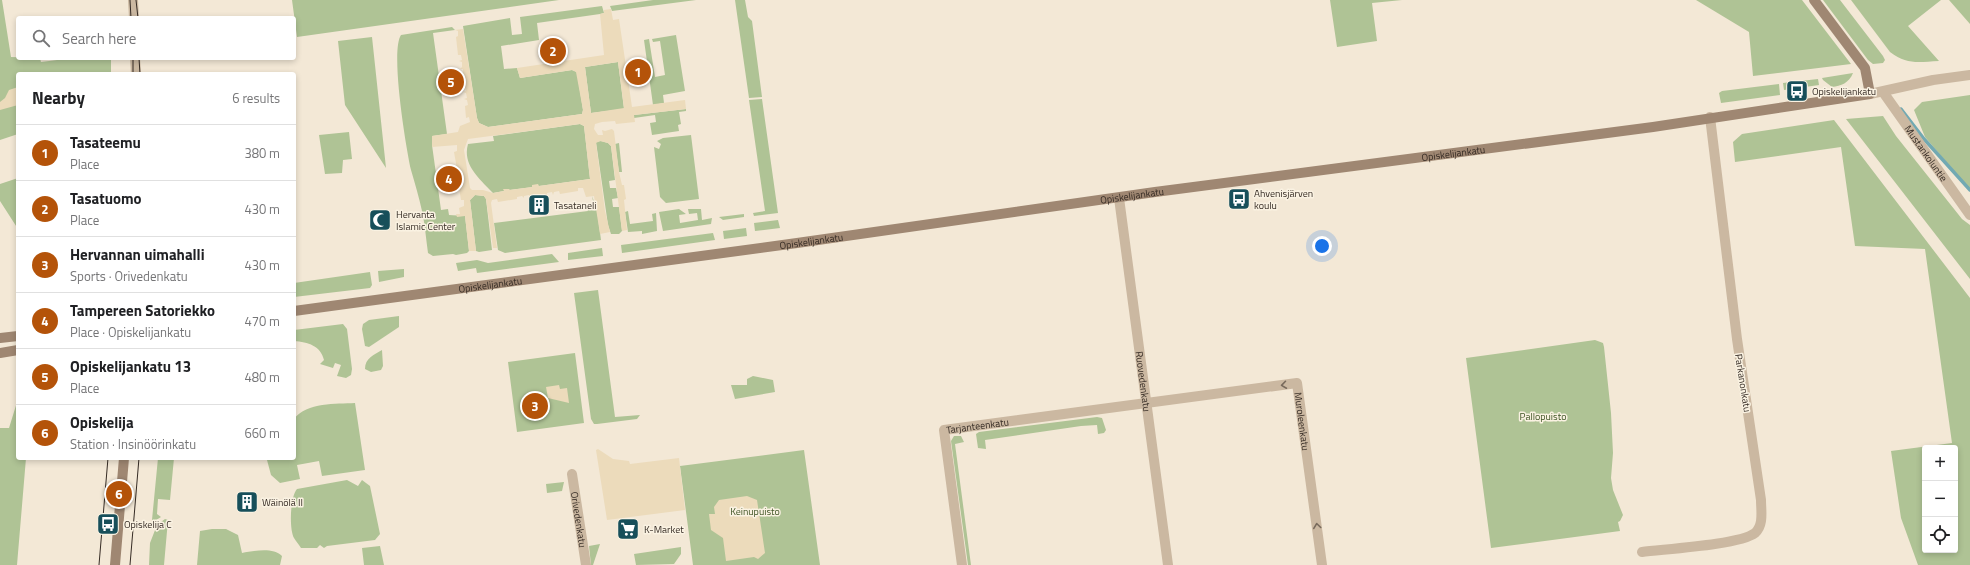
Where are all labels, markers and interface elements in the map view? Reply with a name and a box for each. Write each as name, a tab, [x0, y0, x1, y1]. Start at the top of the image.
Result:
search box	[16, 16, 296, 60]
icon: search	[30, 27, 52, 49]
text: Search here	[62, 27, 136, 50]
pin: 2	[540, 36, 566, 66]
pin: 1	[625, 57, 651, 87]
pin: 5	[438, 67, 464, 97]
bus stop icon: Opiskelijankatu	[1784, 78, 1810, 104]
place label: Opiskelijankatu	[1812, 84, 1876, 99]
text: Nearby	[32, 85, 85, 111]
text: 6 results	[232, 88, 280, 108]
street label: Mustankoluntie	[1901, 122, 1951, 184]
text: Tasateemu	[70, 131, 141, 154]
street label: Opiskelijankatu	[1420, 141, 1486, 165]
text: 1	[41, 143, 49, 163]
text: 380 m	[244, 143, 280, 163]
text: Place	[70, 154, 99, 174]
pin: 4	[436, 164, 462, 194]
street label: Opiskelijankatu	[1099, 183, 1165, 207]
bus stop icon: Ahvenisjärven koulu	[1226, 186, 1252, 212]
place label: Ahvenisjärven koulu	[1254, 186, 1313, 213]
text: Tasatuomo	[70, 187, 142, 210]
building icon: Tasataneli	[526, 192, 552, 218]
place label: Tasataneli	[554, 198, 596, 213]
text: 2	[41, 199, 49, 219]
text: 430 m	[244, 199, 280, 219]
mosque icon: Hervanta Islamic Center	[367, 207, 393, 233]
place label: Hervanta Islamic Center	[396, 207, 456, 234]
text: Place	[70, 210, 99, 230]
street label: Opiskelijankatu	[778, 229, 844, 253]
your location	[1312, 236, 1332, 256]
text: Hervannan uimahalli	[70, 243, 205, 266]
text: 3	[41, 255, 49, 275]
text: 430 m	[244, 255, 280, 275]
text: Sports · Orivedenkatu	[70, 266, 188, 286]
street label: Opiskelijankatu	[457, 273, 523, 296]
text: Tampereen Satoriekko	[70, 299, 215, 322]
text: 4	[41, 311, 49, 331]
text: 470 m	[244, 311, 280, 331]
text: Place · Opiskelijankatu	[70, 322, 191, 342]
street label: Ruovedenkatu	[1132, 350, 1155, 412]
street label: Parkanonkatu	[1731, 353, 1755, 413]
text: Opiskelijankatu 13	[70, 355, 191, 378]
text: 5	[41, 367, 49, 387]
text: 480 m	[244, 367, 280, 387]
text: Place	[70, 378, 99, 398]
one-way arrow	[1281, 380, 1288, 389]
pin: 3	[522, 391, 548, 421]
street label: Muroleenkatu	[1291, 391, 1314, 451]
park label: Pallopuisto	[1520, 409, 1567, 424]
text: Opiskelija	[70, 411, 134, 434]
street label: Tarjanteenkatu	[945, 414, 1010, 437]
text: 6	[41, 423, 49, 443]
text: 660 m	[244, 423, 280, 443]
text: Station · Insinöörinkatu	[70, 434, 196, 454]
map controls	[1922, 445, 1958, 553]
button: +	[1922, 445, 1958, 481]
pin: 6	[106, 479, 132, 509]
button: −	[1922, 481, 1958, 517]
building icon: Wäinölä II	[234, 489, 260, 515]
street label: Orivedenkatu	[567, 490, 591, 548]
place label: Wäinölä II	[262, 495, 303, 510]
park label: Keinupuisto	[730, 504, 780, 519]
bus stop icon: Opiskelija C	[95, 511, 121, 537]
supermarket icon: K-Market	[615, 516, 641, 542]
place label: Opiskelija C	[124, 517, 172, 532]
button: locate	[1922, 517, 1958, 553]
place label: K-Market	[644, 522, 684, 537]
one-way arrow	[1313, 523, 1322, 529]

